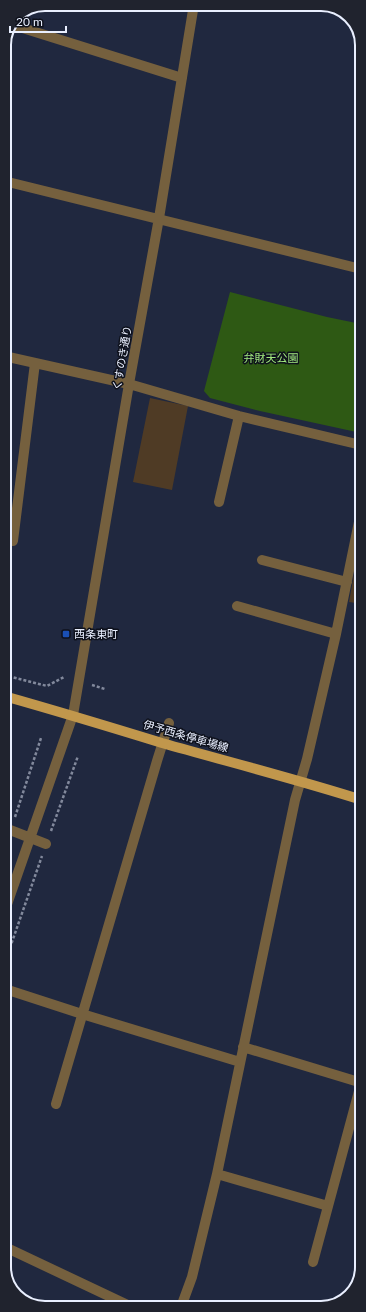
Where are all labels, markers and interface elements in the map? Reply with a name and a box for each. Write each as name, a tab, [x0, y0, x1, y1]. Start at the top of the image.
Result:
scale bar	[10, 8, 66, 34]
text: 20 m	[16, 14, 43, 29]
street label: くすのき通り	[109, 324, 134, 391]
park label: 弁財天公園	[244, 351, 299, 364]
place label: 西条東町	[74, 627, 118, 640]
marker: 西条東町	[61, 629, 71, 639]
street label: 伊予西条停車場線	[142, 717, 230, 754]

